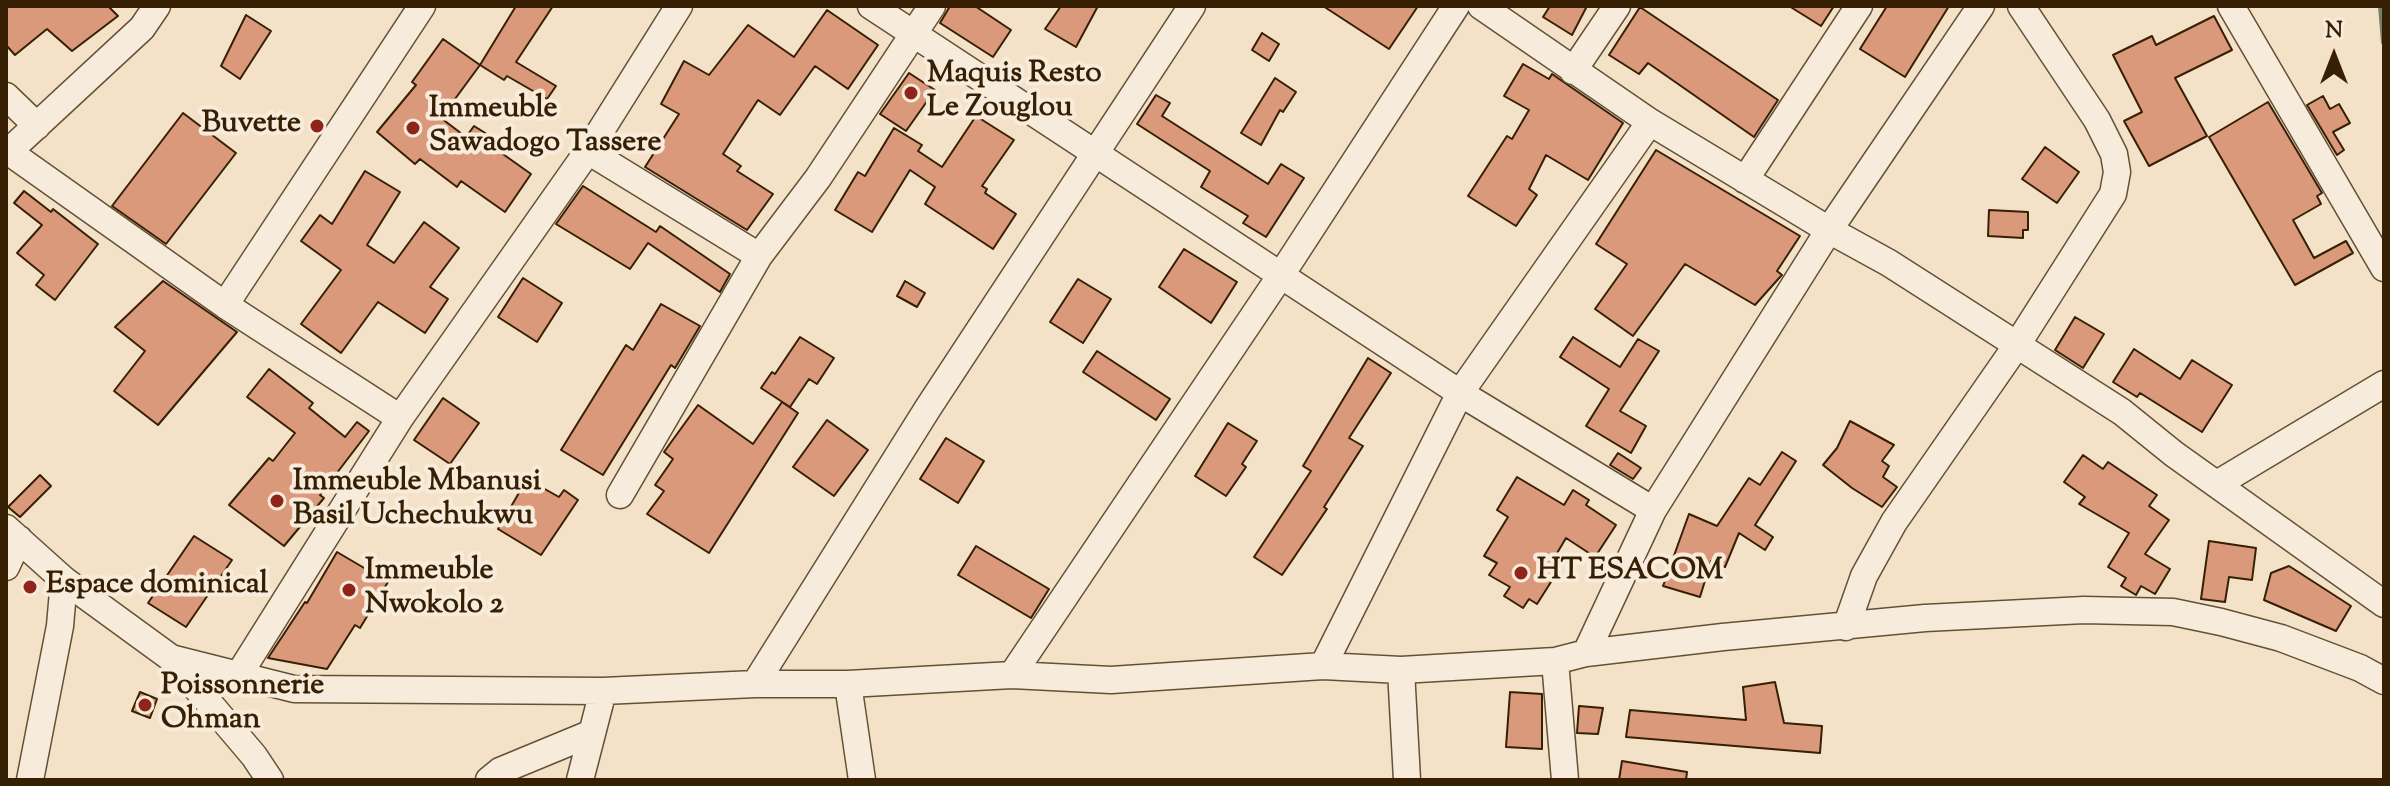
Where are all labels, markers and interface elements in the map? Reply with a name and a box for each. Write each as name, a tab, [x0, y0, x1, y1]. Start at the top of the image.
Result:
north arrow	[2294, 16, 2374, 96]
text: N	[2325, 16, 2343, 48]
place label: Maquis Resto Le Zouglou	[927, 58, 1102, 128]
marker: Maquis Resto Le Zouglou	[902, 84, 920, 102]
place label: Immeuble Sawadogo Tassere	[429, 93, 662, 164]
place label: Buvette	[202, 108, 301, 144]
marker: Buvette	[308, 117, 326, 135]
marker: Immeuble Sawadogo Tassere	[404, 119, 422, 137]
place label: Immeuble Mbanusi Basil Uchechukwu	[293, 466, 541, 536]
marker: Immeuble Mbanusi Basil Uchechukwu	[268, 492, 286, 510]
place label: Immeuble Nwokolo 2	[365, 555, 504, 626]
place label: HT ESACOM	[1537, 555, 1723, 591]
marker: HT ESACOM	[1512, 564, 1530, 582]
place label: Espace dominical	[46, 569, 268, 605]
marker: Espace dominical	[21, 578, 39, 596]
marker: Immeuble Nwokolo 2	[340, 581, 358, 599]
place label: Poissonnerie Ohman	[161, 670, 324, 740]
marker: Poissonnerie Ohman	[136, 696, 154, 714]

